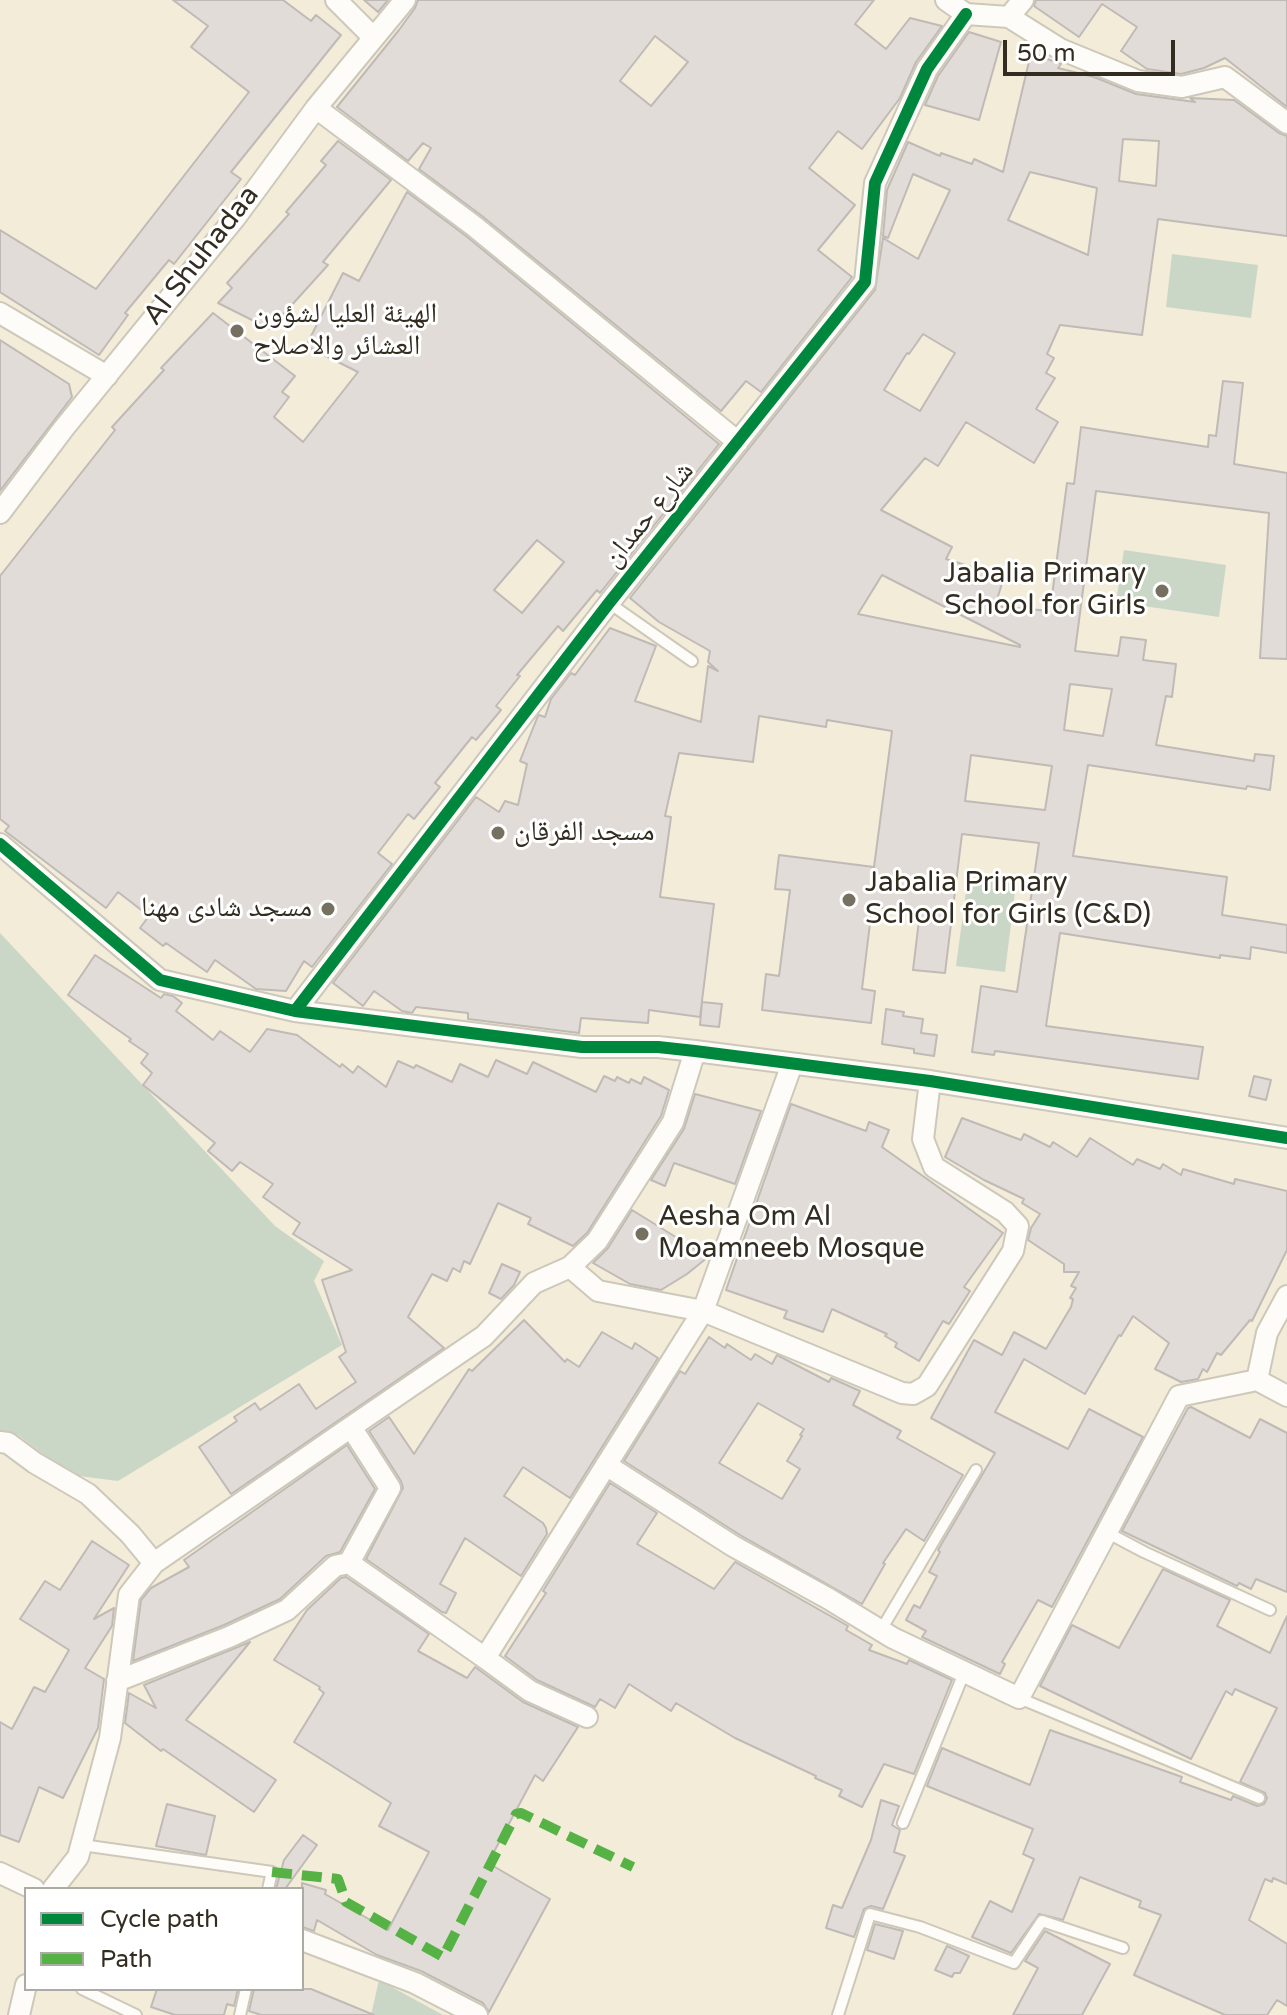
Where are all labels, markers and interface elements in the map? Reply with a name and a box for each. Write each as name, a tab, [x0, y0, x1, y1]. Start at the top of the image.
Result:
scale bar	[1007, 24, 1179, 74]
text: 50 m	[1017, 39, 1075, 68]
street label: Al Shuhadaa	[137, 179, 267, 333]
place label: الهيئة العليا لشؤون العشائر والاصلاح	[253, 298, 437, 364]
marker: الهيئة العليا لشؤون العشائر والاصلاح	[228, 322, 246, 340]
street label: شارع حمدان	[596, 455, 702, 575]
place label: Jabalia Primary School for Girls	[943, 558, 1146, 624]
marker: Jabalia Primary School for Girls	[1153, 582, 1171, 600]
place label: مسجد الفرقان	[514, 816, 655, 850]
marker: مسجد الفرقان	[489, 824, 507, 842]
place label: Jabalia Primary School for Girls (C&D)	[865, 867, 1151, 933]
marker: Jabalia Primary School for Girls (C&D)	[840, 891, 858, 909]
place label: مسجد شادى مهنا	[141, 892, 312, 926]
marker: مسجد شادى مهنا	[319, 900, 337, 918]
place label: Aesha Om Al Moamneeb Mosque	[658, 1201, 925, 1267]
marker: Aesha Om Al Moamneeb Mosque	[633, 1225, 651, 1243]
legend	[24, 1887, 304, 1991]
text: Cycle path	[100, 1905, 219, 1934]
text: Path	[100, 1945, 153, 1974]

